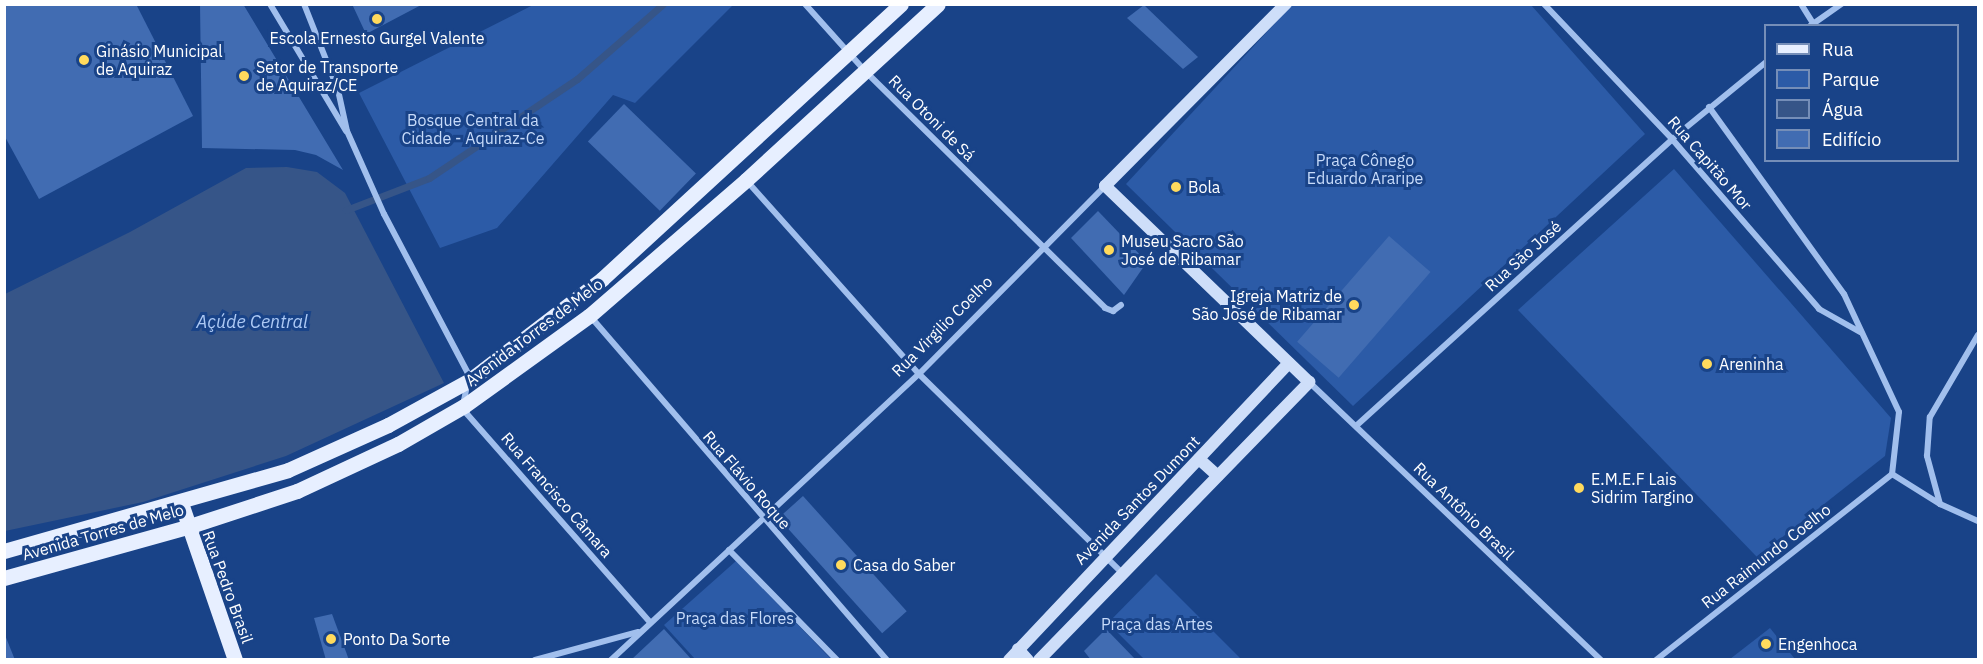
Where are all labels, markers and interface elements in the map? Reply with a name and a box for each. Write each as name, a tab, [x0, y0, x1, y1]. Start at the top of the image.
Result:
marker: Escola Ernesto Gurgel Valente	[370, 12, 384, 26]
legend	[1764, 24, 1959, 162]
place label: Escola Ernesto Gurgel Valente	[269, 28, 485, 48]
text: Rua	[1822, 38, 1853, 61]
place label: Ginásio Municipal de Aquiraz	[96, 41, 223, 79]
marker: Ginásio Municipal de Aquiraz	[77, 53, 91, 67]
place label: Setor de Transporte de Aquiraz/CE	[256, 57, 398, 95]
text: Parque	[1822, 68, 1879, 91]
marker: Setor de Transporte de Aquiraz/CE	[237, 69, 251, 83]
street label: Rua Otoni de Sá	[885, 71, 979, 165]
text: Água	[1822, 98, 1863, 121]
park label: Bosque Central da Cidade - Aquiraz-Ce	[401, 110, 545, 148]
street label: Rua Capitão Mor	[1664, 112, 1756, 214]
text: Edifício	[1822, 128, 1881, 151]
park label: Praça Cônego Eduardo Araripe	[1307, 150, 1423, 188]
place label: Bola	[1188, 177, 1220, 197]
marker: Bola	[1169, 180, 1183, 194]
street label: Rua São José	[1481, 217, 1565, 295]
place label: Museu Sacro São José de Ribamar	[1121, 231, 1244, 269]
marker: Museu Sacro São José de Ribamar	[1102, 243, 1116, 257]
street label: Rua Virgilio Coelho	[888, 272, 996, 380]
street label: Avenida Torres de Melo	[461, 274, 607, 390]
place label: Igreja Matriz de São José de Ribamar	[1192, 286, 1342, 324]
marker: Igreja Matriz de São José de Ribamar	[1347, 298, 1361, 312]
water label: Açúde Central	[196, 311, 308, 333]
place label: Areninha	[1719, 354, 1784, 374]
marker: Areninha	[1700, 357, 1714, 371]
street label: Rua Flávio Roque	[699, 427, 795, 533]
street label: Rua Francisco Câmara	[497, 428, 617, 562]
street label: Avenida Santos Dumont	[1070, 432, 1204, 568]
street label: Rua Antônio Brasil	[1410, 458, 1518, 564]
place label: E.M.E.F Lais Sidrim Targino	[1591, 469, 1694, 507]
marker: E.M.E.F Lais Sidrim Targino	[1572, 481, 1586, 495]
street label: Avenida Torres de Melo	[20, 500, 186, 564]
street label: Rua Raimundo Coelho	[1698, 500, 1834, 612]
street label: Rua Pedro Brasil	[199, 528, 257, 646]
place label: Casa do Saber	[853, 555, 955, 575]
marker: Casa do Saber	[834, 558, 848, 572]
park label: Praça das Flores	[676, 608, 794, 628]
park label: Praça das Artes	[1101, 614, 1213, 634]
place label: Ponto Da Sorte	[343, 629, 450, 649]
marker: Ponto Da Sorte	[324, 632, 338, 646]
place label: Engenhoca	[1778, 634, 1857, 654]
marker: Engenhoca	[1759, 637, 1773, 651]

